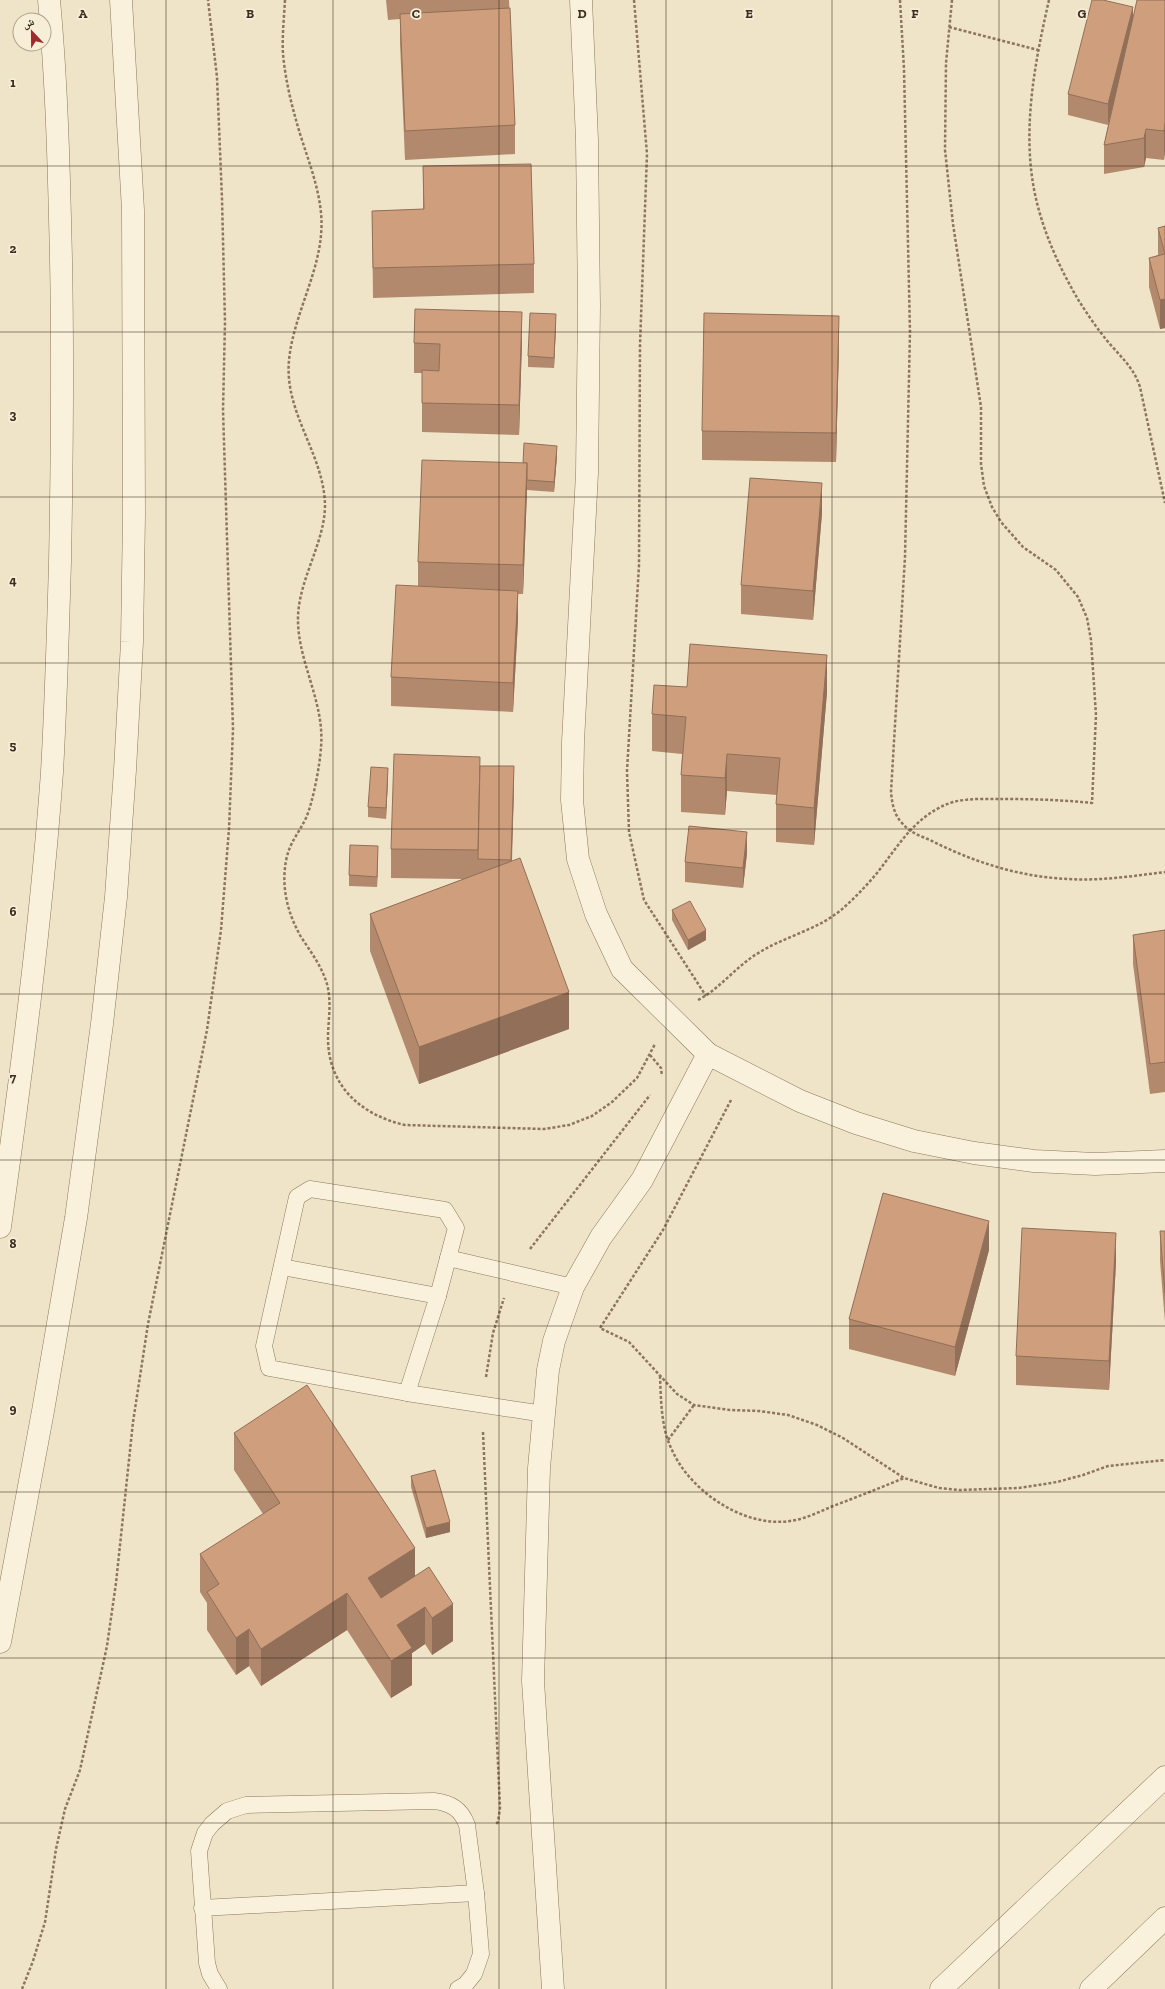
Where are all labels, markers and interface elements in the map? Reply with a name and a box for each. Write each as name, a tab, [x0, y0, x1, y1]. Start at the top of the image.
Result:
text: A	[79, 6, 88, 21]
text: B	[246, 6, 254, 21]
text: C	[412, 6, 420, 21]
text: D	[577, 6, 587, 21]
text: E	[745, 6, 753, 21]
text: F	[911, 6, 919, 21]
text: G	[1078, 6, 1087, 21]
north arrow	[12, 12, 52, 52]
text: ش	[21, 15, 37, 32]
text: 1	[10, 75, 16, 90]
text: 2	[10, 241, 17, 256]
text: 3	[10, 407, 17, 422]
text: 4	[9, 573, 17, 588]
text: 5	[10, 738, 17, 753]
text: 6	[10, 904, 17, 919]
text: 7	[10, 1070, 17, 1085]
text: 8	[9, 1236, 17, 1251]
text: 9	[10, 1401, 17, 1416]

